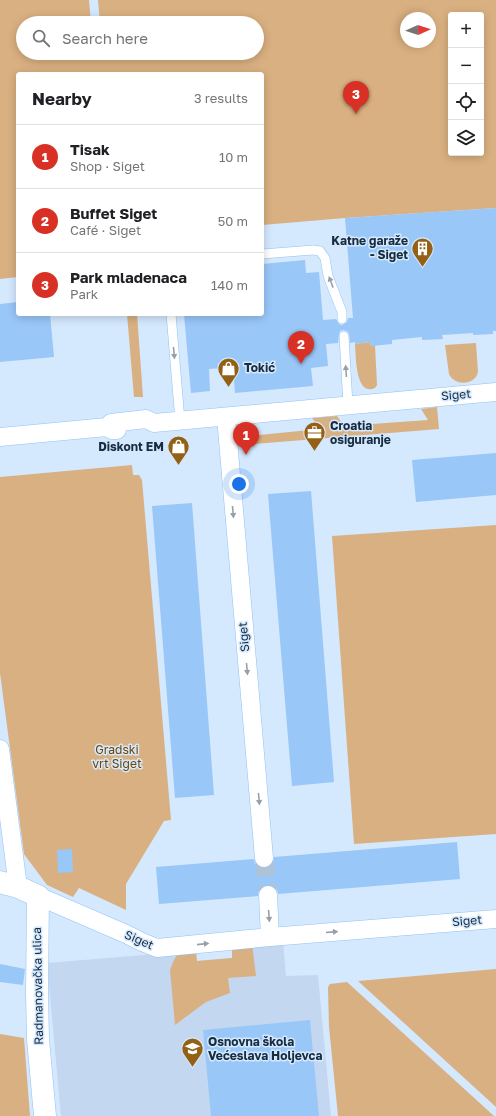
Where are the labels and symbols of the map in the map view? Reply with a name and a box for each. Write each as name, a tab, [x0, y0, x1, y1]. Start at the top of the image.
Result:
north arrow	[400, 12, 436, 48]
pin: 3	[343, 81, 369, 114]
place label: Katne garaže - Siget	[331, 233, 408, 262]
building icon: Katne garaže - Siget	[410, 235, 436, 268]
one-way arrow	[327, 275, 333, 287]
pin: 2	[288, 331, 314, 364]
one-way arrow	[171, 347, 178, 359]
shop icon: Tokić	[215, 355, 241, 388]
place label: Tokić	[244, 360, 275, 375]
one-way arrow	[343, 365, 350, 377]
street label: Siget	[440, 386, 472, 403]
place label: Croatia osiguranje	[330, 418, 391, 447]
office icon: Croatia osiguranje	[302, 420, 328, 453]
pin: 1	[233, 422, 259, 455]
shop icon: Diskont EM	[166, 434, 192, 467]
place label: Diskont EM	[98, 439, 164, 454]
your location	[229, 474, 249, 494]
one-way arrow	[230, 506, 237, 518]
street label: Siget	[235, 621, 252, 653]
one-way arrow	[244, 663, 251, 675]
park label: Gradski vrt Siget	[92, 742, 142, 771]
one-way arrow	[255, 792, 262, 805]
one-way arrow	[265, 910, 272, 922]
street label: Siget	[451, 912, 483, 929]
street label: Radmanovačka ulica	[29, 927, 46, 1045]
street label: Siget	[122, 927, 156, 952]
one-way arrow	[326, 928, 338, 935]
one-way arrow	[197, 940, 209, 947]
place label: Osnovna škola Većeslava Holjevca	[208, 1034, 322, 1063]
school or university icon: Osnovna škola Većeslava Holjevca	[179, 1036, 205, 1069]

